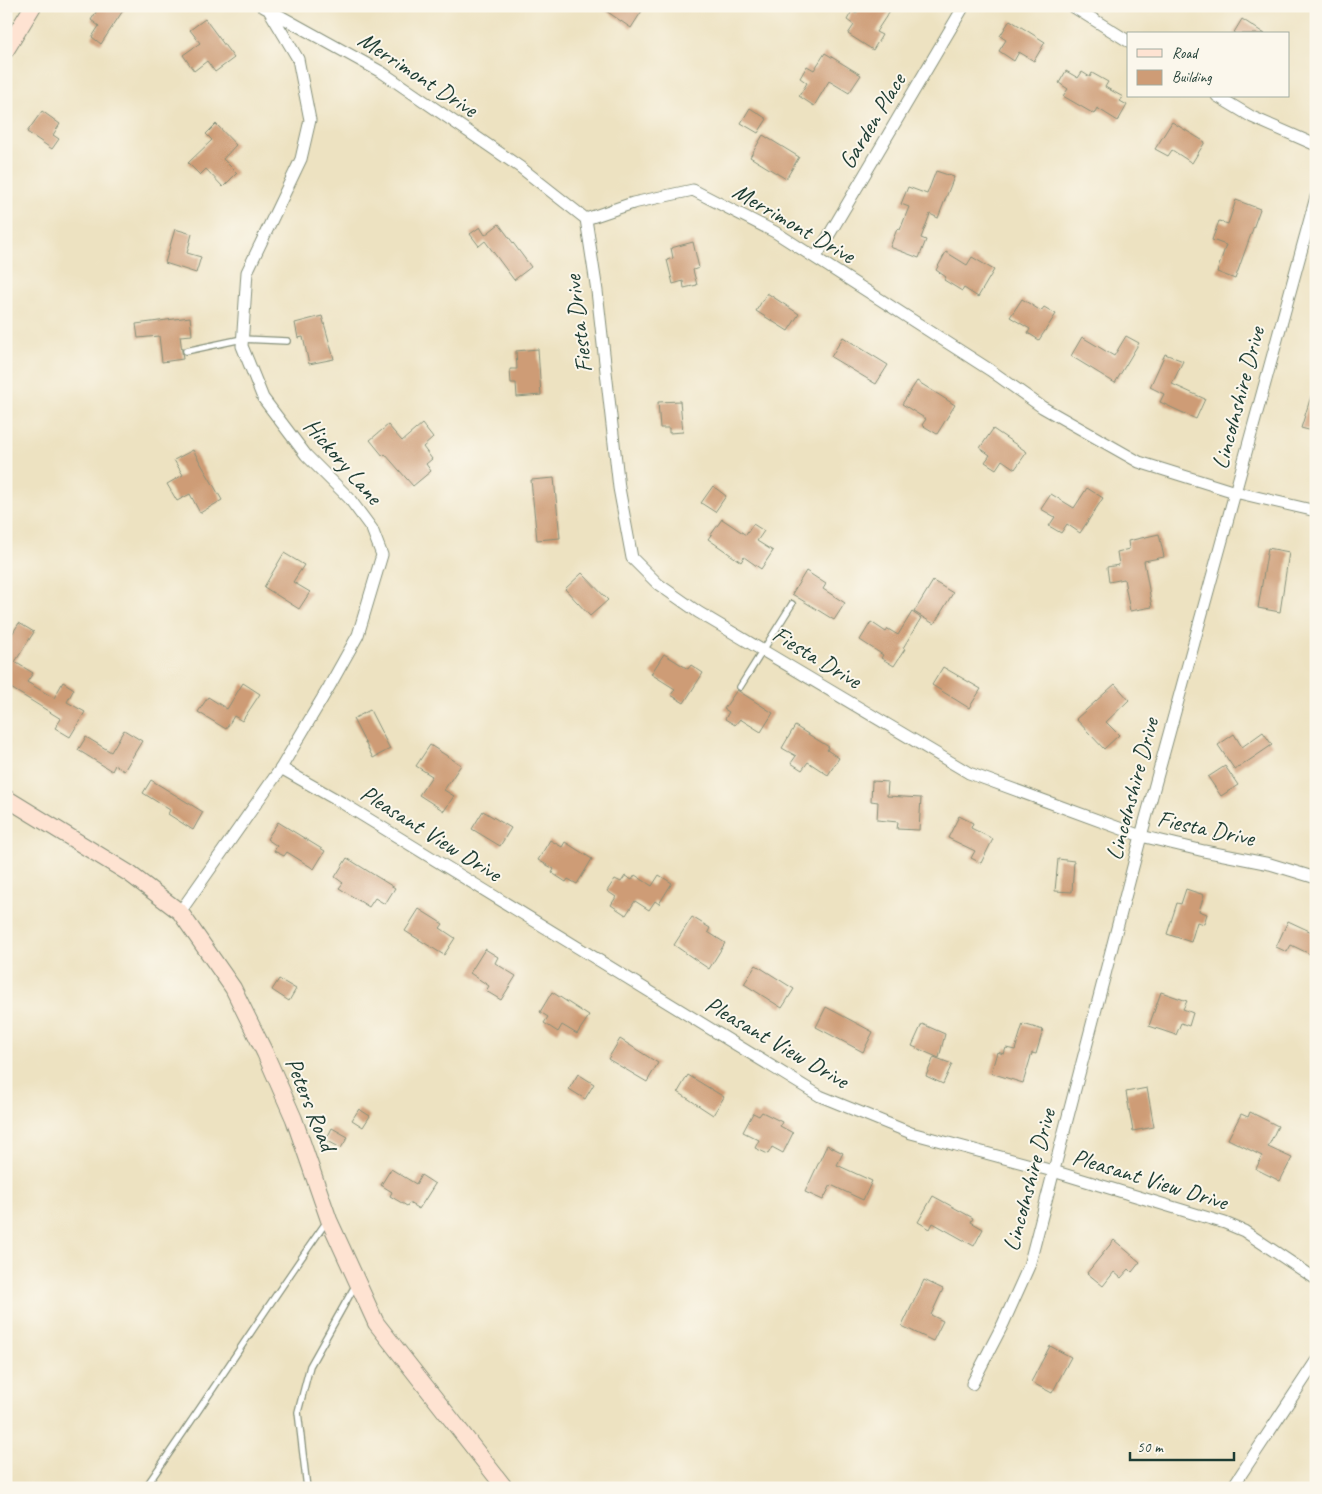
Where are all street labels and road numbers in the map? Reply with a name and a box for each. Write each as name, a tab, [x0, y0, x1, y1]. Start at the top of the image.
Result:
street label: Merrimont Drive	[353, 24, 485, 125]
street label: Garden Place	[832, 66, 913, 174]
street label: Merrimont Drive	[727, 176, 862, 271]
street label: Fiesta Drive	[557, 271, 599, 375]
street label: Lincolnshire Drive	[1205, 321, 1272, 472]
street label: Hickory Lane	[297, 411, 390, 512]
street label: Fiesta Drive	[767, 619, 869, 696]
street label: Lincolnshire Drive	[1099, 712, 1166, 863]
street label: Pleasant View Drive	[355, 778, 509, 889]
street label: Fiesta Drive	[1155, 803, 1259, 853]
street label: Pleasant View Drive	[700, 989, 856, 1096]
street label: Peters Road	[279, 1053, 345, 1158]
street label: Lincolnshire Drive	[996, 1103, 1063, 1254]
street label: Pleasant View Drive	[1069, 1141, 1233, 1217]

